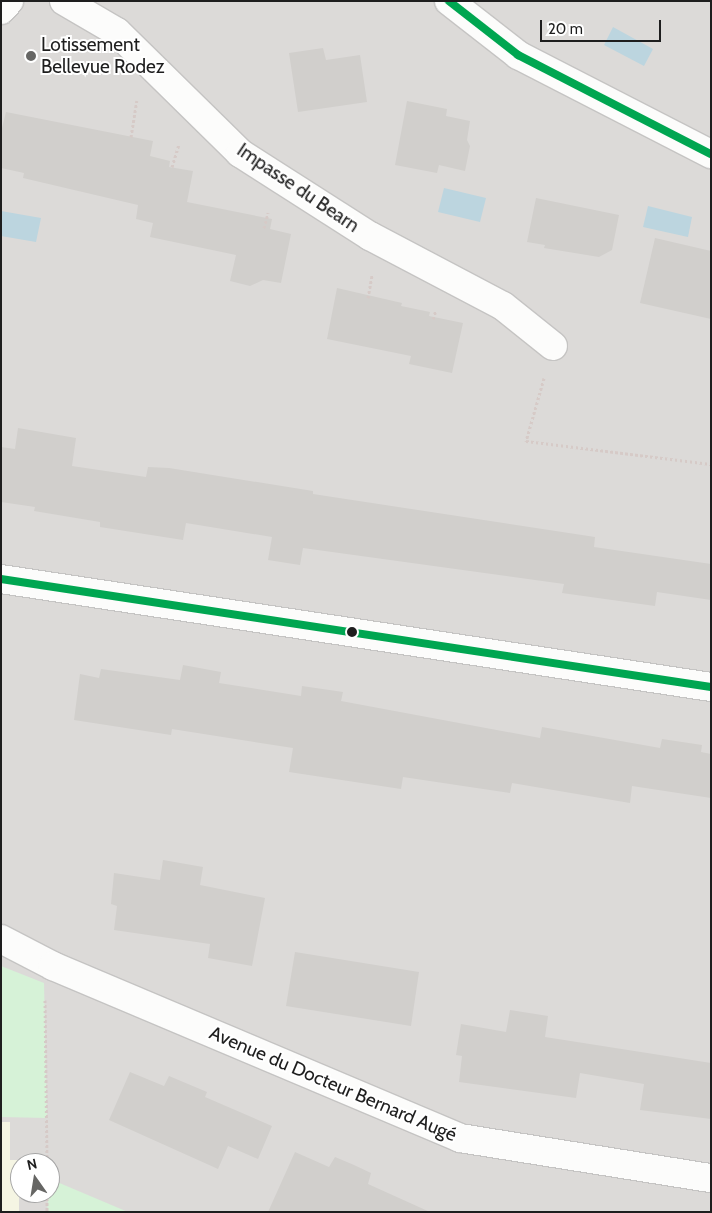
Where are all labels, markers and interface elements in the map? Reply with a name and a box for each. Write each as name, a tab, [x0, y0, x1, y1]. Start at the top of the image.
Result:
scale bar	[542, 10, 663, 42]
text: 20 m	[548, 20, 583, 38]
place label: Lotissement Bellevue Rodez	[41, 34, 165, 78]
marker: Lotissement Bellevue Rodez	[25, 50, 37, 62]
street label: Impasse du Bearn	[233, 139, 363, 237]
unlabelled marker	[347, 627, 357, 637]
street label: Avenue du Docteur Bernard Augé	[206, 1021, 460, 1147]
north arrow	[10, 1153, 60, 1203]
text: N	[25, 1154, 39, 1174]

